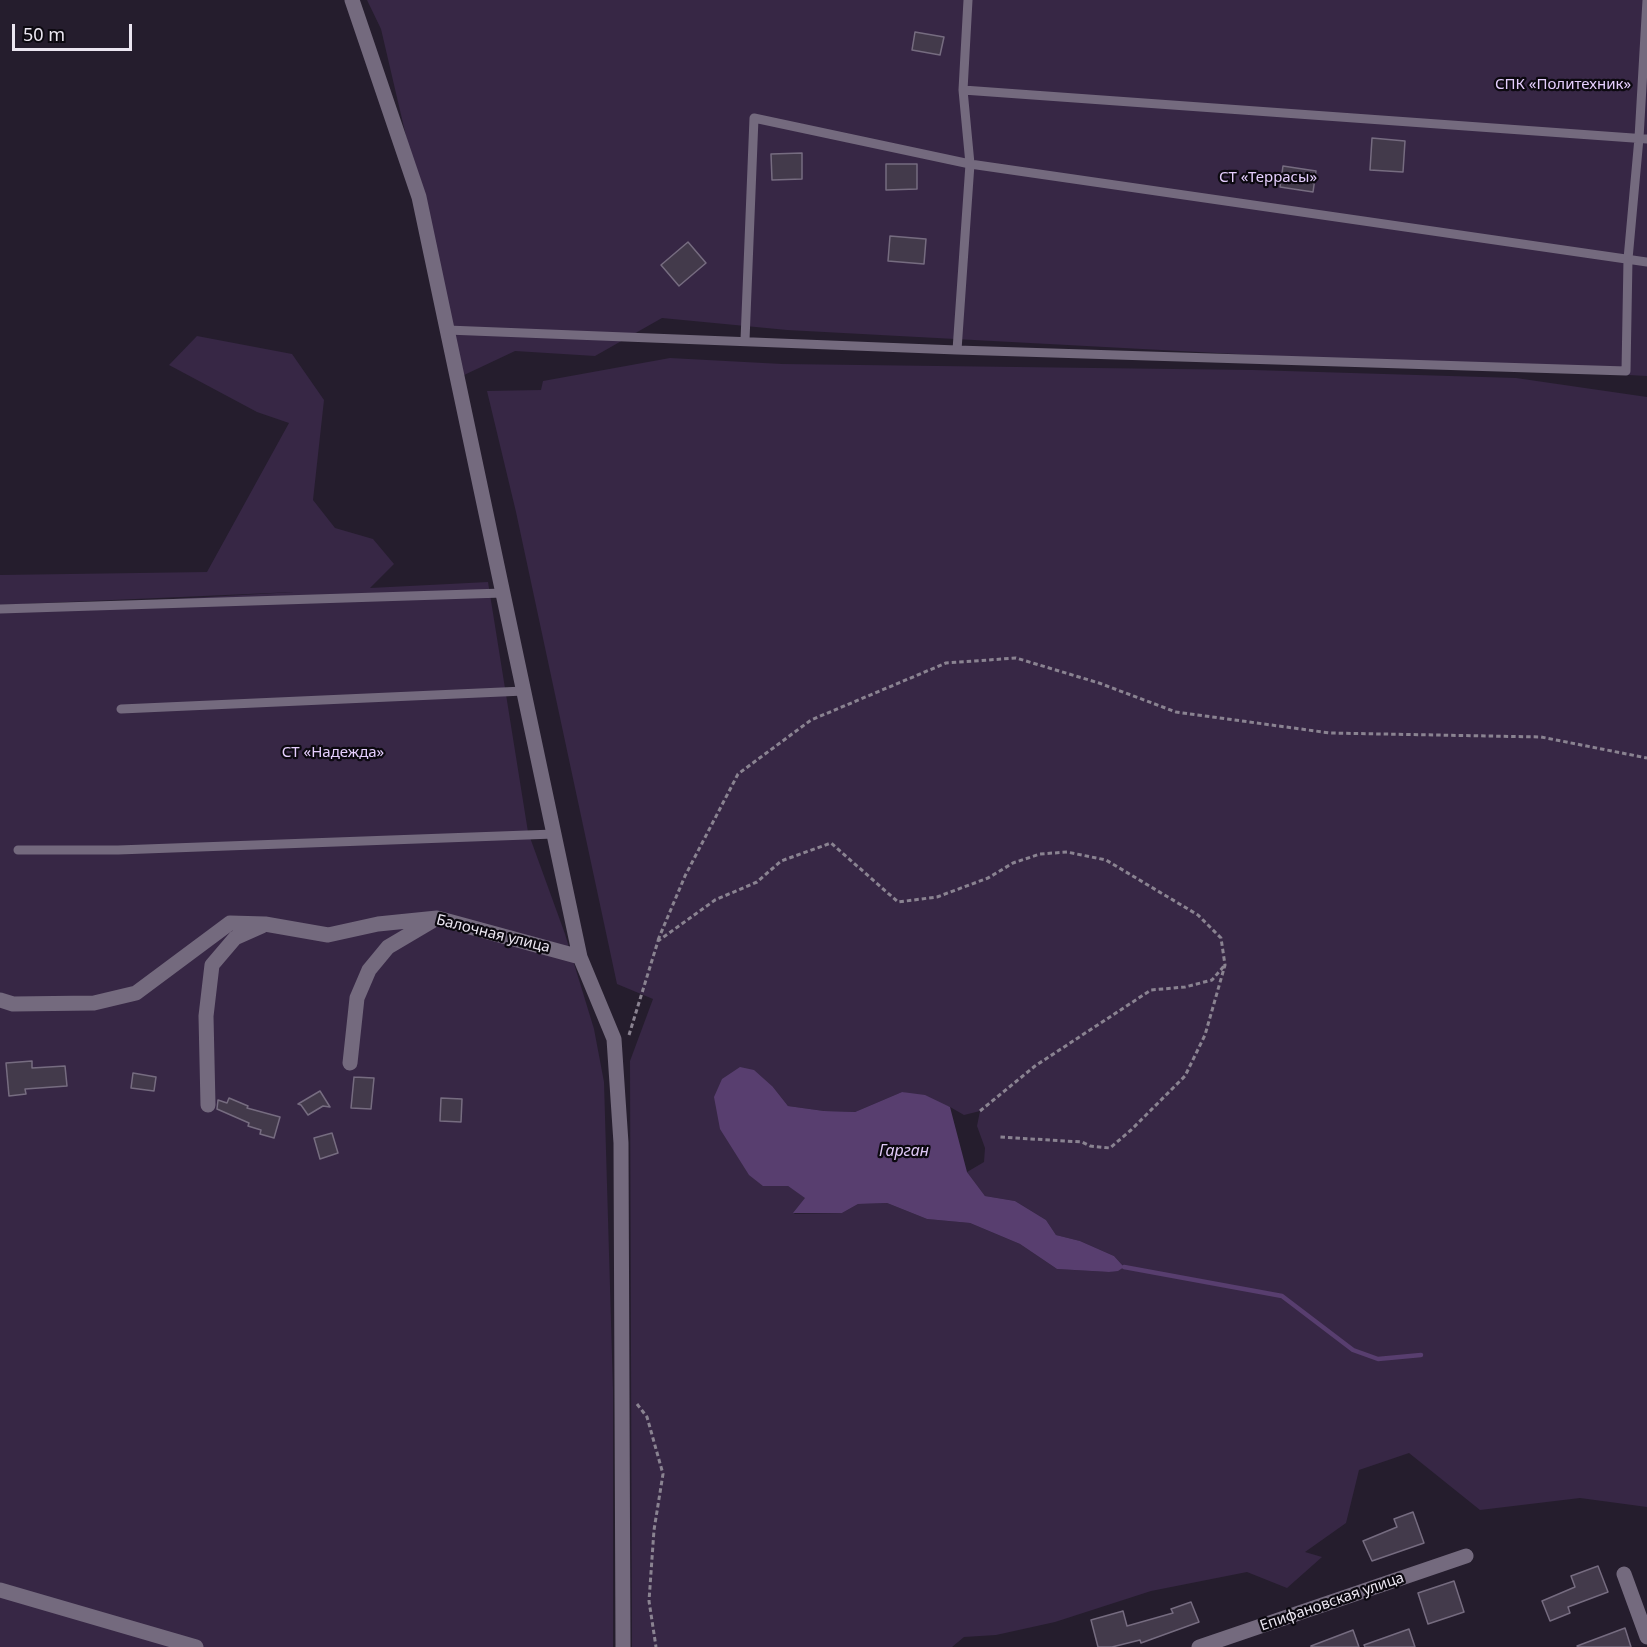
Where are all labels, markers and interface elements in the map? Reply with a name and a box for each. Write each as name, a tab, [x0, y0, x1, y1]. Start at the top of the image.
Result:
scale bar	[15, 12, 135, 50]
text: 50 m	[23, 22, 65, 46]
park label: СПК «Политехник»	[1495, 76, 1631, 94]
park label: СТ «Террасы»	[1219, 169, 1317, 187]
park label: СТ «Надежда»	[282, 744, 384, 762]
street label: Балочная улица	[434, 911, 552, 957]
water label: Гарган	[879, 1141, 929, 1161]
street label: Епифановская улица	[1258, 1569, 1406, 1635]

